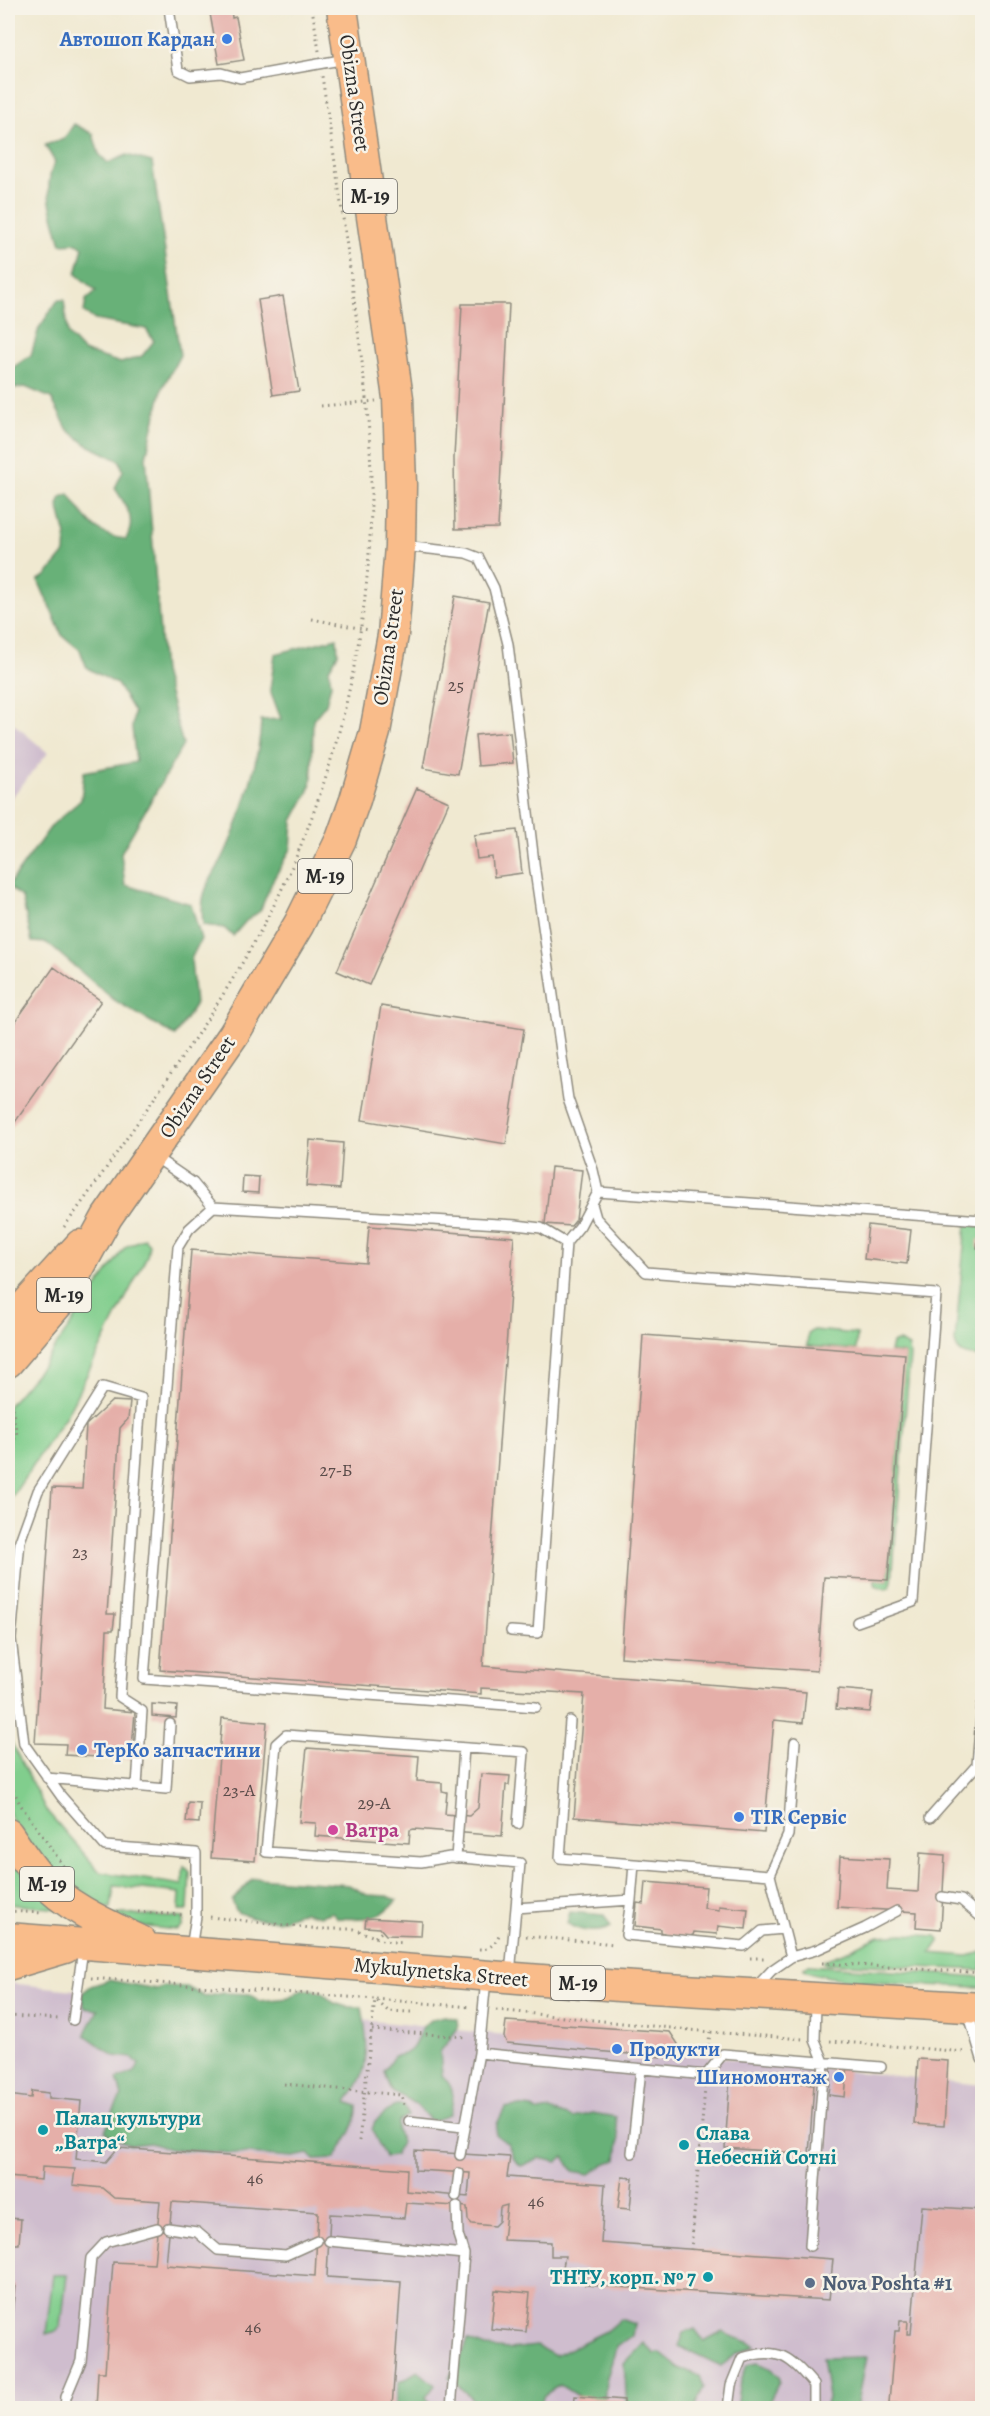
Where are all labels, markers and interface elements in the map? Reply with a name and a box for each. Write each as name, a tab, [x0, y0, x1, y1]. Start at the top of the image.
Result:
place label: Автошоп Кардан	[59, 25, 215, 53]
marker: Автошоп Кардан	[220, 32, 234, 46]
street label: Obizna Street	[333, 33, 377, 153]
road number: М-19	[343, 179, 397, 213]
street label: Obizna Street	[366, 587, 410, 707]
house number: 25	[448, 673, 464, 697]
road number: М-19	[298, 859, 352, 893]
street label: Obizna Street	[152, 1030, 242, 1144]
road number: М-19	[37, 1278, 91, 1312]
house number: 27-Б	[319, 1458, 353, 1482]
house number: 23	[72, 1540, 88, 1564]
place label: ТерКо запчастини	[94, 1736, 261, 1764]
marker: ТерКо запчастини	[75, 1743, 89, 1757]
house number: 23-А	[223, 1778, 256, 1802]
house number: 29-А	[357, 1791, 391, 1815]
place label: TIR Сервіс	[751, 1803, 847, 1831]
marker: TIR Сервіс	[732, 1810, 746, 1824]
place label: Ватра	[345, 1816, 399, 1844]
marker: Ватра	[326, 1823, 340, 1837]
road number: М-19	[20, 1867, 74, 1901]
street label: Mykulynetska Street	[353, 1950, 529, 1994]
road number: М-19	[551, 1966, 605, 2000]
place label: Продукти	[629, 2035, 720, 2063]
marker: Продукти	[610, 2042, 624, 2056]
place label: Шиномонтаж	[696, 2063, 827, 2091]
marker: Шиномонтаж	[832, 2070, 846, 2084]
place label: Палац культури „Ватра“	[55, 2104, 201, 2156]
place label: Слава Небесній Сотні	[696, 2119, 837, 2171]
marker: Палац культури „Ватра“	[36, 2123, 50, 2137]
marker: Слава Небесній Сотні	[677, 2138, 691, 2152]
house number: 46	[247, 2166, 263, 2190]
house number: 46	[528, 2189, 544, 2213]
place label: ТНТУ, корп. № 7	[550, 2263, 696, 2291]
place label: Nova Poshta #1	[822, 2269, 953, 2297]
marker: ТНТУ, корп. № 7	[701, 2270, 715, 2284]
marker: Nova Poshta #1	[803, 2276, 817, 2290]
house number: 46	[245, 2315, 261, 2339]

